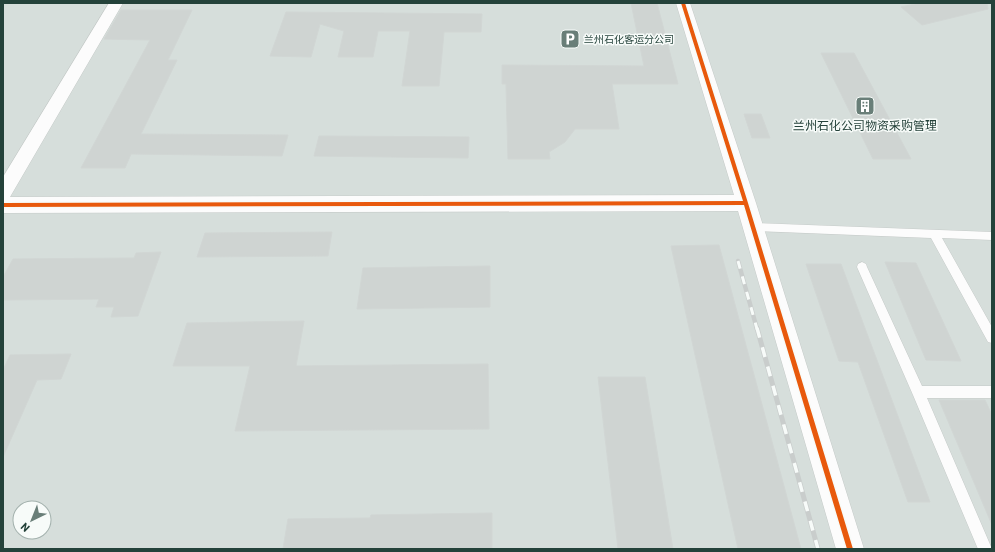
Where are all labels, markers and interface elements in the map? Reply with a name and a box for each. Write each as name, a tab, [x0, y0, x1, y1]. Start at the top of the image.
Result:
parking icon: 兰州石化客运分公司	[559, 28, 581, 50]
place label: 兰州石化客运分公司	[584, 33, 674, 45]
building icon: 兰州石化公司物资采购管理	[854, 95, 876, 117]
place label: 兰州石化公司物资采购管理	[793, 118, 937, 132]
north arrow	[12, 500, 52, 540]
text: N	[18, 520, 32, 535]

